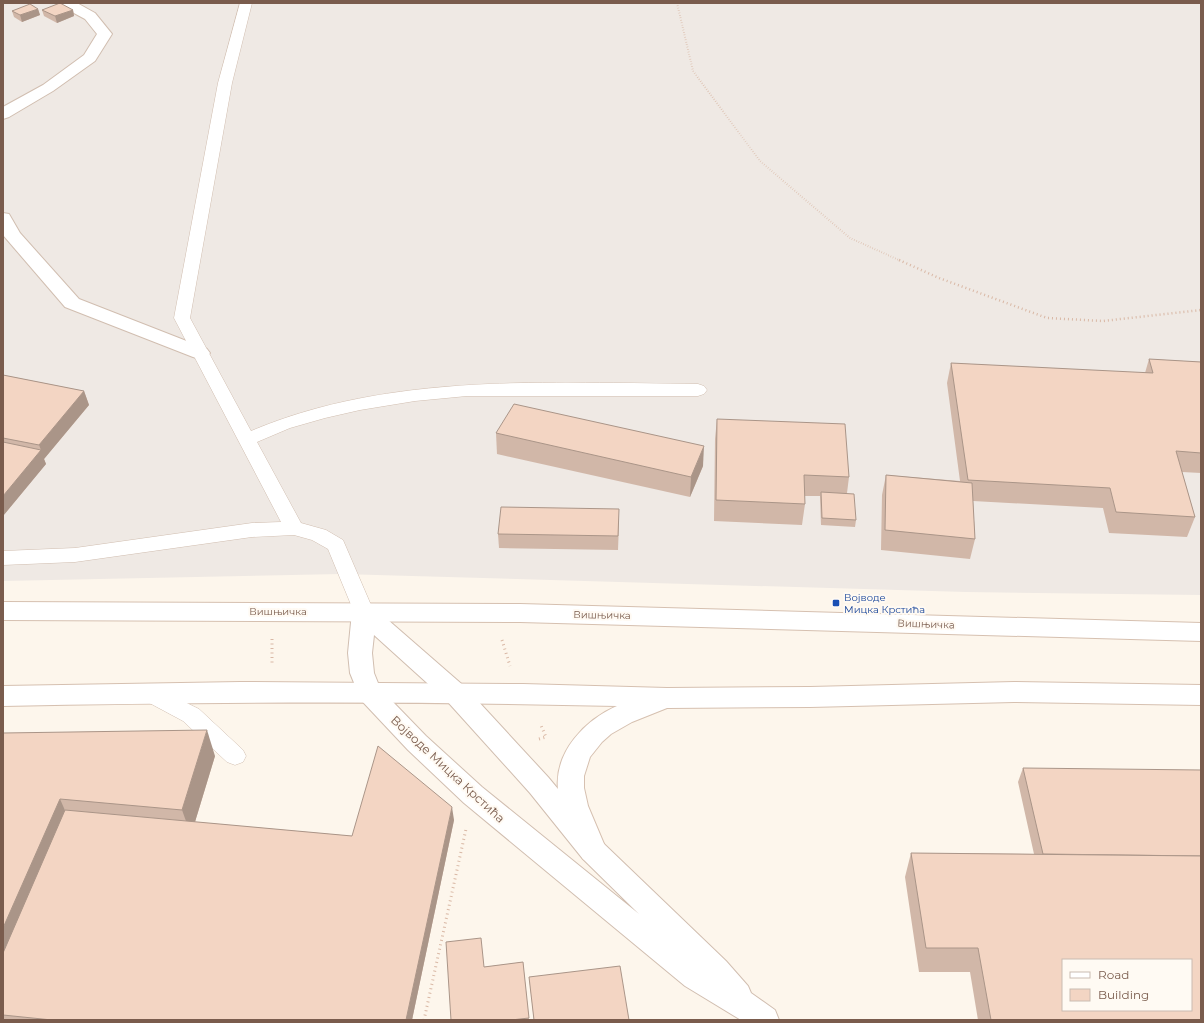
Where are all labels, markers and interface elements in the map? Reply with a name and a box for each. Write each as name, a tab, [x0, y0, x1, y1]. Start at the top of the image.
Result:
place label: Војводе Мицка Крстића	[844, 591, 925, 616]
marker: Војводе Мицка Крстића	[831, 598, 841, 608]
street label: Вишњичка	[249, 605, 307, 618]
street label: Вишњичка	[573, 608, 631, 622]
street label: Вишњичка	[897, 617, 955, 631]
street label: Војводе Мицка Крстића	[388, 712, 508, 826]
legend	[1062, 959, 1192, 1011]
text: Road	[1098, 967, 1129, 982]
text: Building	[1098, 987, 1149, 1002]

